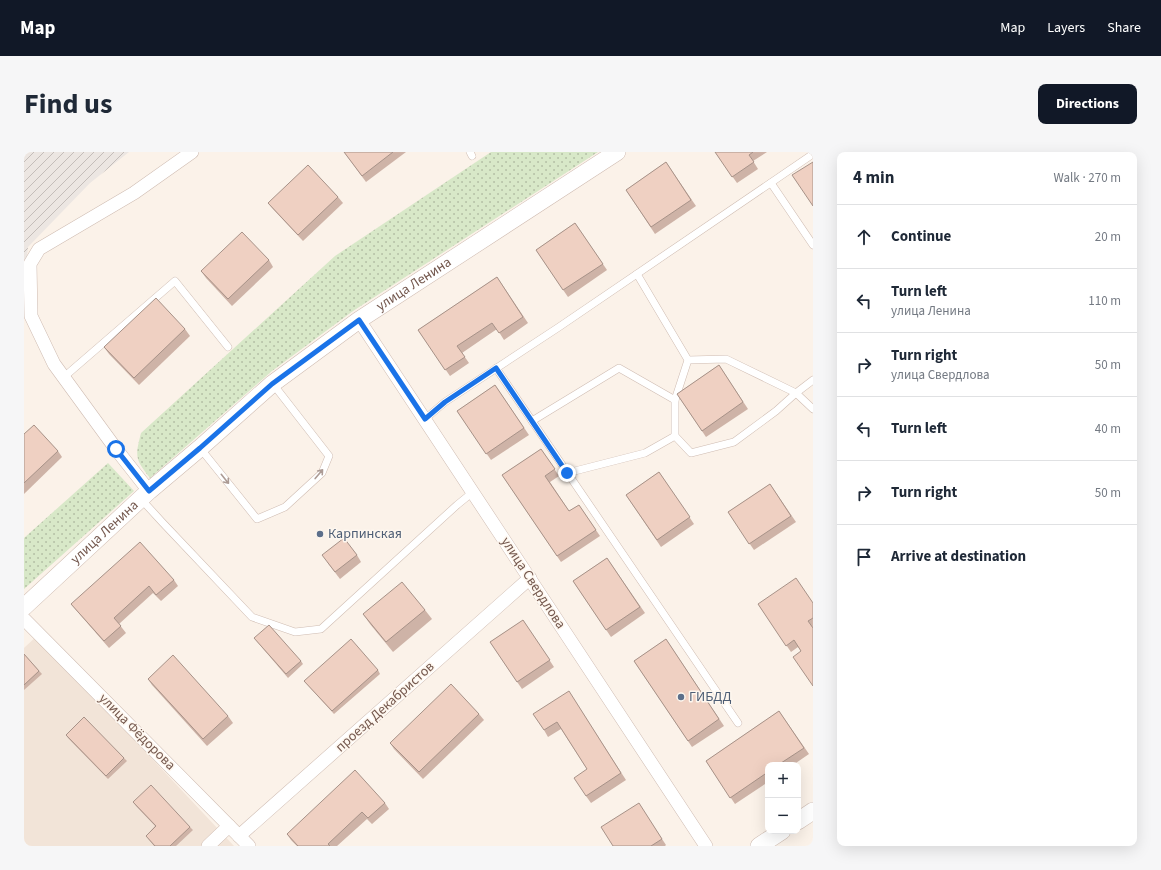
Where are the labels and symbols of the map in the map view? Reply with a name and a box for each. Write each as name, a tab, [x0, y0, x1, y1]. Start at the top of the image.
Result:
street label: улица Ленина	[372, 252, 455, 316]
route start	[107, 440, 125, 458]
route end	[558, 464, 576, 482]
one-way arrow	[315, 469, 324, 480]
one-way arrow	[220, 473, 229, 484]
street label: улица Ленина	[66, 496, 143, 569]
place label: Карпинская	[328, 524, 402, 544]
marker: Карпинская	[315, 529, 325, 539]
street label: улица Свердлова	[496, 533, 570, 633]
street label: проезд Декабристов	[331, 657, 439, 757]
place label: ГИБДД	[689, 687, 732, 707]
street label: улица Фёдорова	[94, 689, 180, 775]
marker: ГИБДД	[676, 692, 686, 702]

